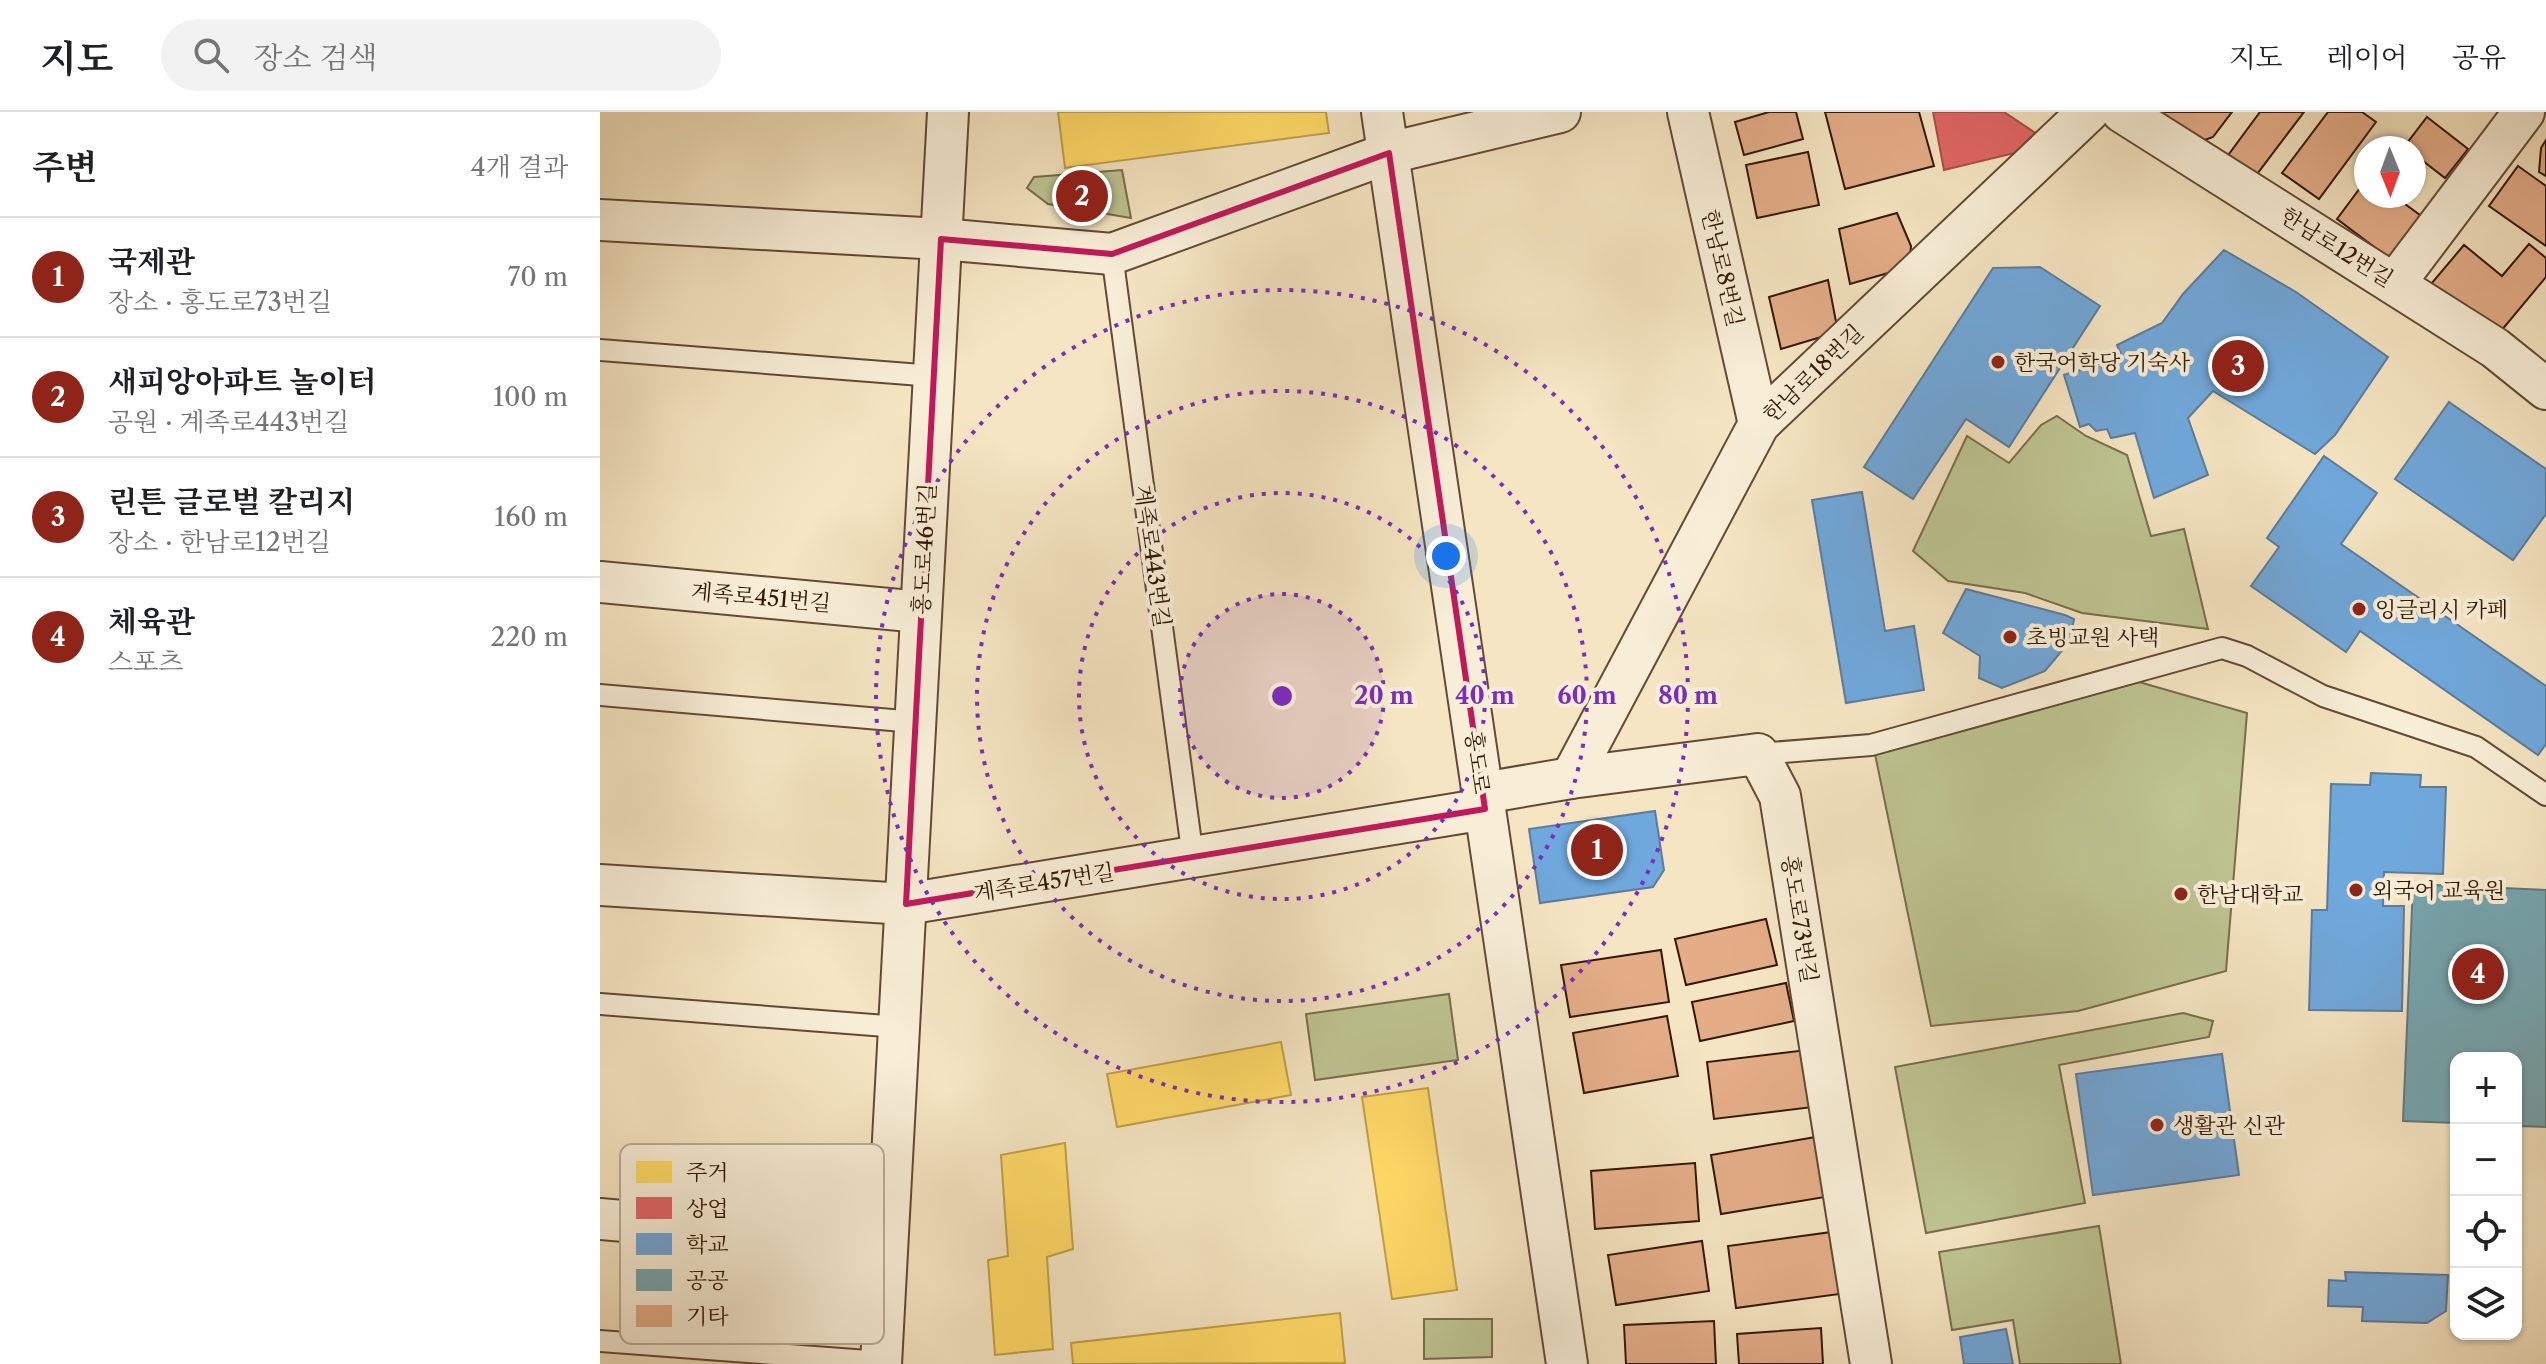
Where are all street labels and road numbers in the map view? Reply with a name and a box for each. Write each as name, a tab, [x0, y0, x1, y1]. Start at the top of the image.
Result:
street label: 한남로12번길	[2275, 202, 2398, 293]
street label: 한남로8번길	[1696, 207, 1749, 329]
street label: 한남로18번길	[1758, 319, 1869, 428]
street label: 홍도로46번길	[908, 482, 941, 616]
street label: 계족로443번길	[1129, 483, 1176, 629]
street label: 계족로451번길	[690, 578, 832, 617]
street label: 홍도로	[1460, 729, 1495, 796]
street label: 홍도로73번길	[1776, 853, 1823, 985]
street label: 계족로457번길	[972, 858, 1116, 907]

